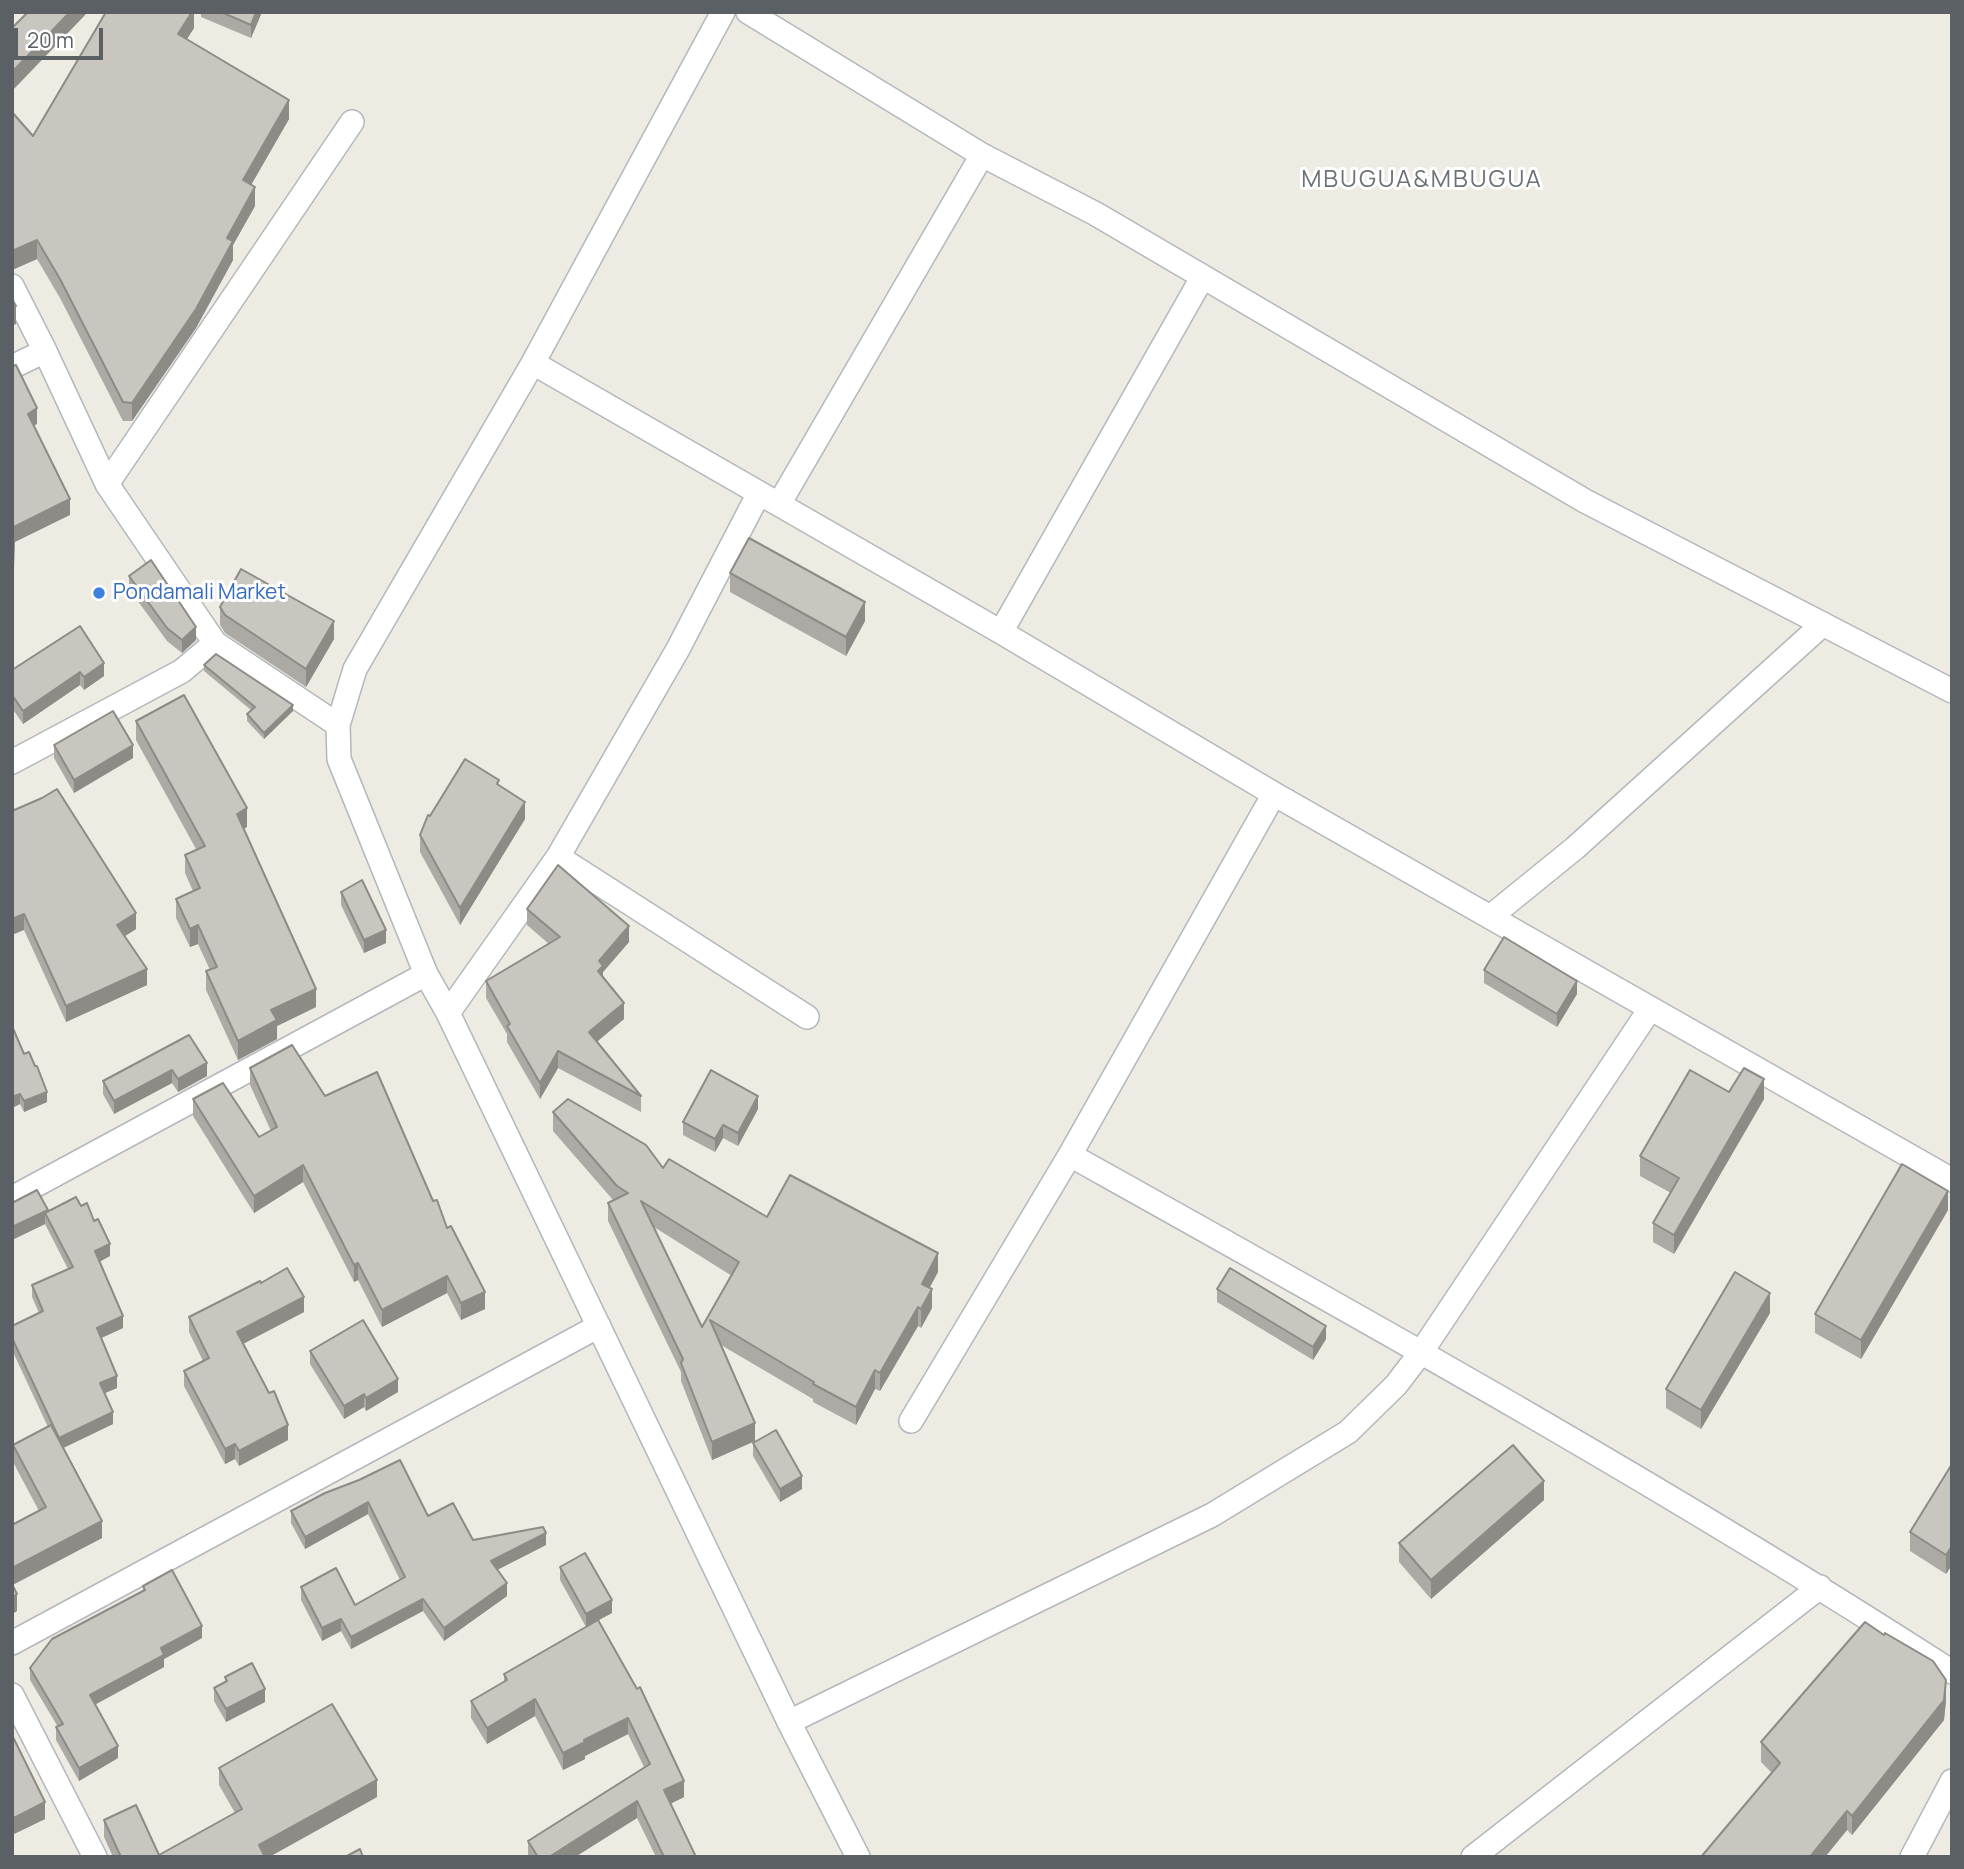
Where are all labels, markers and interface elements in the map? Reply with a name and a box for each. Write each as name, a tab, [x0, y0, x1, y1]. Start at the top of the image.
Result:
scale bar	[18, 14, 107, 58]
text: 20 m	[27, 26, 74, 54]
district label: MBUGUA&MBUGUA	[1303, 166, 1541, 194]
place label: Pondamali Market	[113, 580, 286, 606]
marker: Pondamali Market	[91, 585, 107, 601]

